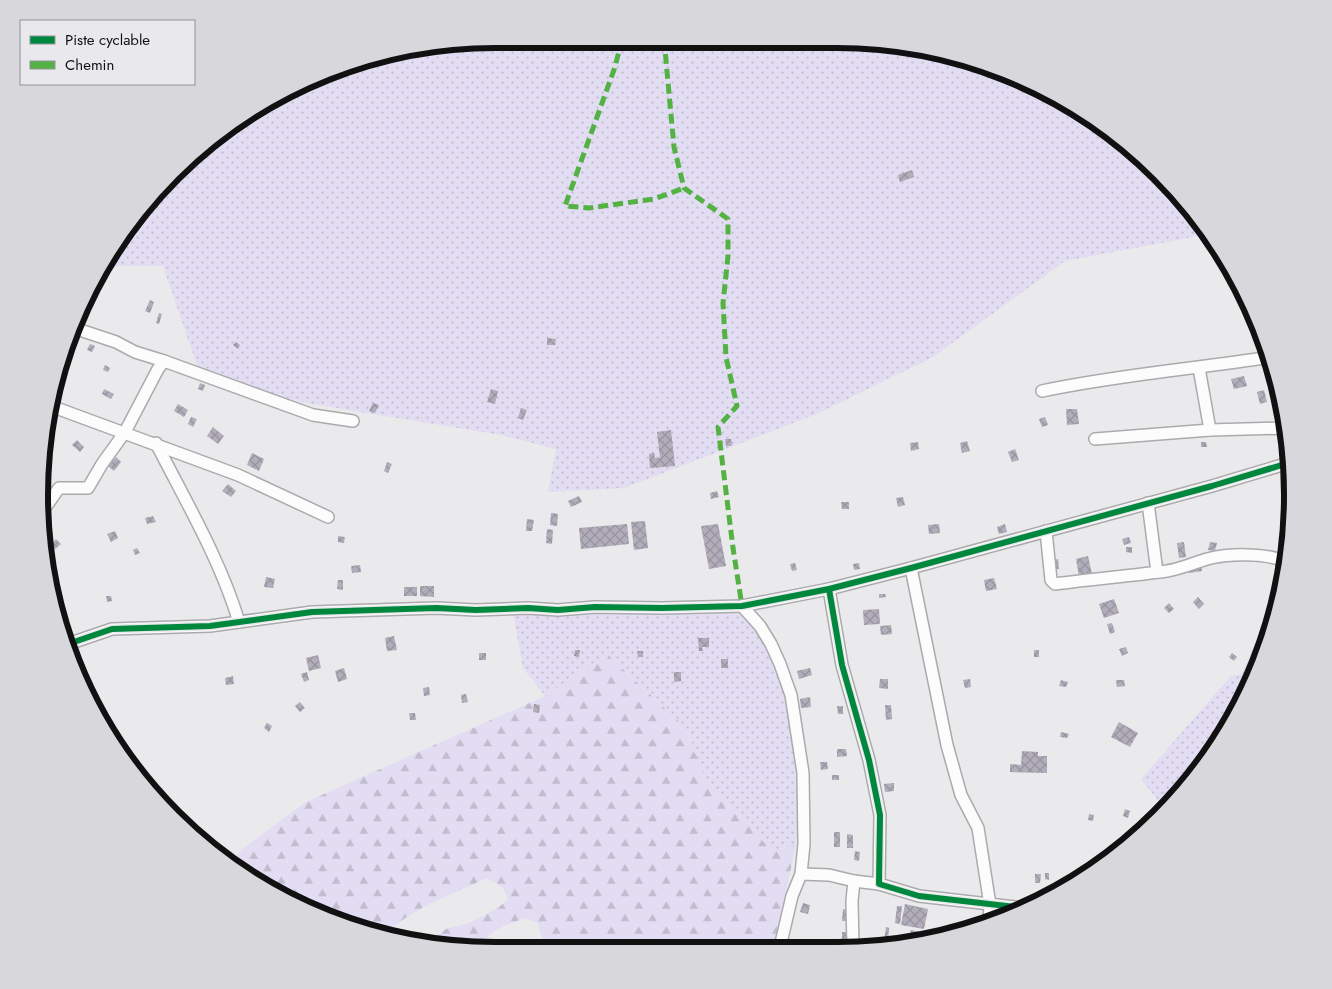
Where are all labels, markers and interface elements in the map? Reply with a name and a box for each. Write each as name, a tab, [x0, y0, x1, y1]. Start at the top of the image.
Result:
legend	[20, 20, 195, 85]
text: Piste cyclable	[65, 29, 150, 51]
text: Chemin	[65, 54, 114, 76]

